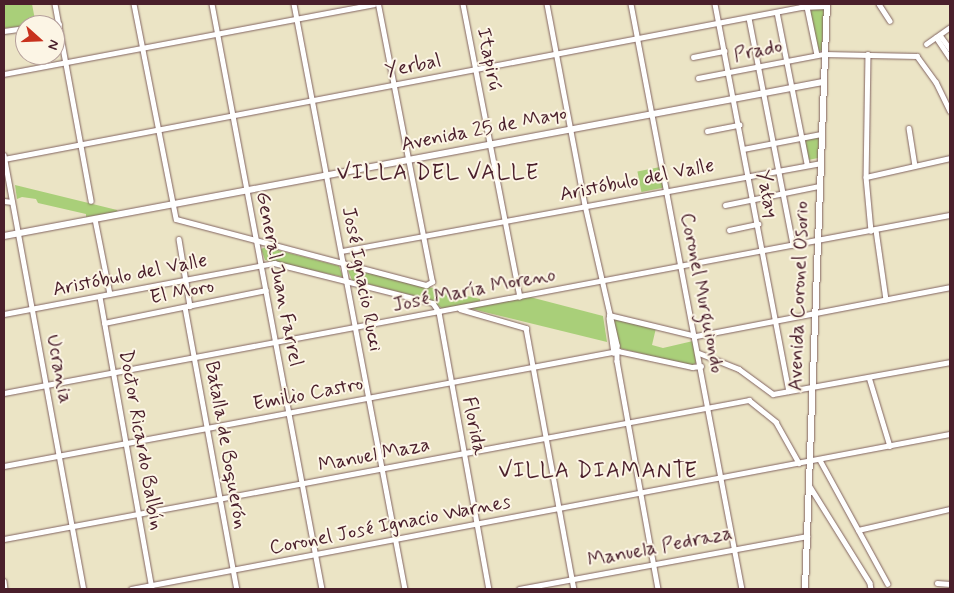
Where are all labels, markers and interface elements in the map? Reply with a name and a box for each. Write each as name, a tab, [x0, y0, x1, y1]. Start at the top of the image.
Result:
north arrow	[15, 15, 65, 65]
street label: Itapirú	[471, 26, 507, 92]
street label: Prado	[732, 35, 784, 67]
text: N	[43, 37, 63, 52]
street label: Yerbal	[383, 49, 443, 83]
street label: Avenida 25 de Mayo	[399, 101, 569, 157]
street label: Aristóbulo del Valle	[558, 153, 716, 207]
district label: VILLA DEL VALLE	[337, 161, 539, 187]
street label: Yatay	[751, 168, 783, 220]
street label: General Juan Farrel	[251, 192, 307, 366]
street label: Avenida Coronel Osorio	[784, 199, 814, 393]
street label: José Ignacio Rucci	[336, 204, 388, 354]
street label: Coronel Murguiondo	[675, 211, 729, 375]
street label: Aristóbulo del Valle	[51, 248, 209, 302]
street label: José María Moreno	[390, 262, 558, 318]
street label: El Moro	[148, 274, 216, 310]
street label: Ucrania	[41, 332, 77, 406]
street label: Doctor Ricardo Balbín	[114, 349, 168, 531]
street label: Batalla de Boquerón	[200, 361, 252, 529]
street label: Emilio Castro	[251, 372, 365, 416]
street label: Florida	[457, 395, 491, 457]
street label: Manuel Maza	[316, 432, 432, 478]
district label: VILLA DIAMANTE	[498, 459, 698, 485]
street label: Coronel José Ignacio Warnes	[266, 490, 514, 560]
street label: Manuela Pedraza	[586, 521, 734, 573]

